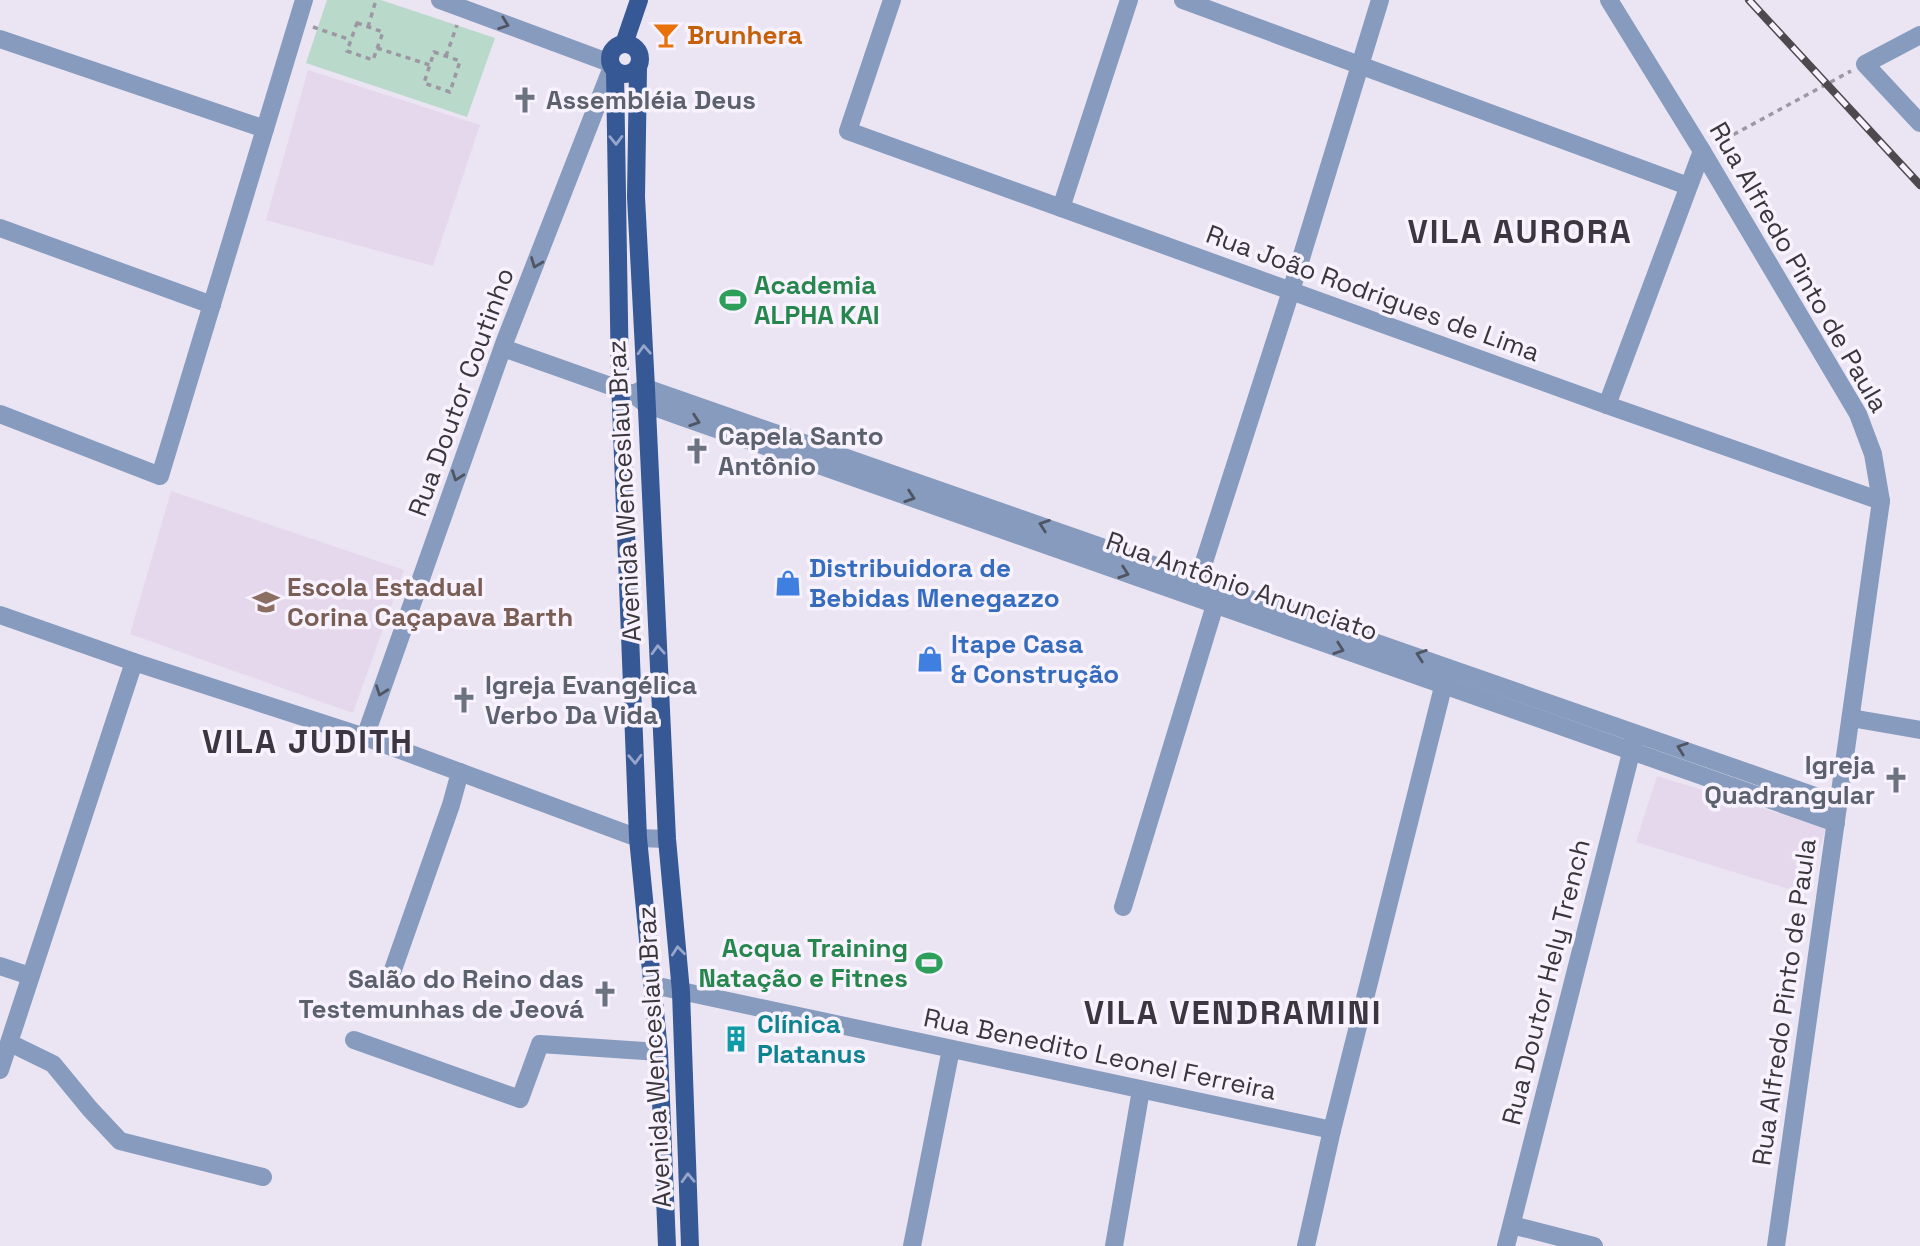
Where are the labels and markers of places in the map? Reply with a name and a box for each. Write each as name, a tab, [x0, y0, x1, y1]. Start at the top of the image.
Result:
place label: Brunhera	[687, 18, 803, 52]
bar icon: Brunhera	[651, 20, 681, 50]
place label: Assembléia Deus	[546, 83, 756, 117]
church icon: Assembléia Deus	[510, 85, 540, 115]
place label: Academia ALPHA KAI	[754, 268, 880, 332]
sports icon: Academia ALPHA KAI	[718, 285, 748, 315]
place label: Capela Santo Antônio	[718, 419, 884, 483]
church icon: Capela Santo Antônio	[682, 436, 712, 466]
place label: Distribuidora de Bebidas Menegazzo	[809, 551, 1060, 615]
shop icon: Distribuidora de Bebidas Menegazzo	[773, 568, 803, 598]
place label: Escola Estadual Corina Caçapava Barth	[287, 570, 573, 634]
school or university icon: Escola Estadual Corina Caçapava Barth	[251, 587, 281, 617]
place label: Itape Casa & Construção	[951, 627, 1119, 691]
shop icon: Itape Casa & Construção	[915, 644, 945, 674]
place label: Igreja Evangélica Verbo Da Vida	[485, 668, 697, 732]
church icon: Igreja Evangélica Verbo Da Vida	[449, 685, 479, 715]
place label: Igreja Quadrangular	[1704, 748, 1875, 812]
church icon: Igreja Quadrangular	[1881, 765, 1911, 795]
place label: Acqua Training Natação e Fitnes	[698, 931, 908, 995]
sports icon: Acqua Training Natação e Fitnes	[914, 948, 944, 978]
place label: Salão do Reino das Testemunhas de Jeová	[299, 962, 584, 1026]
church icon: Salão do Reino das Testemunhas de Jeová	[590, 979, 620, 1009]
place label: Clínica Platanus	[757, 1007, 866, 1071]
building icon: Clínica Platanus	[721, 1024, 751, 1054]

